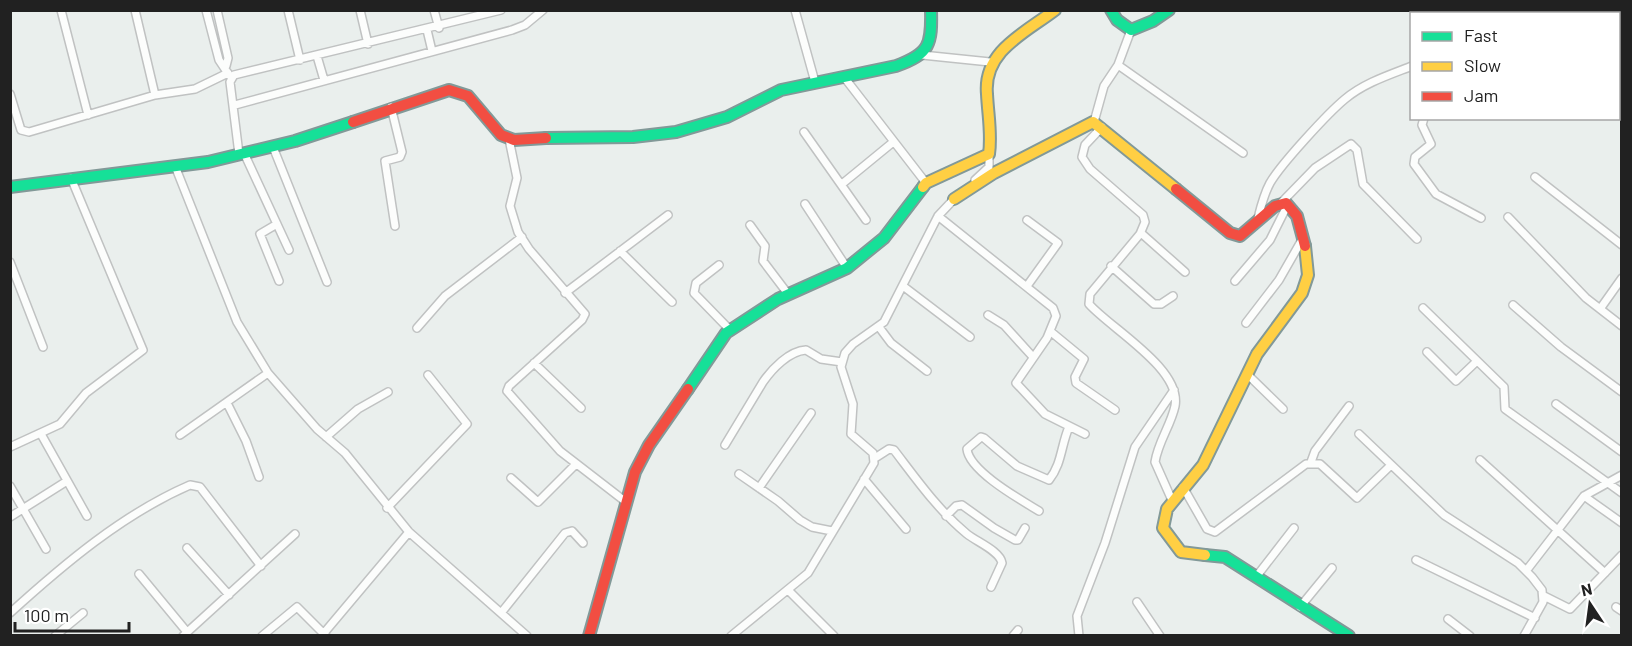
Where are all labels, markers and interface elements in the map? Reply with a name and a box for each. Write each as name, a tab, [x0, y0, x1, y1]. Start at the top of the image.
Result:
legend	[1410, 12, 1620, 120]
text: Fast	[1464, 24, 1498, 46]
text: Slow	[1464, 54, 1501, 76]
text: Jam	[1464, 84, 1498, 106]
north arrow	[1560, 574, 1620, 634]
text: N	[1579, 578, 1594, 599]
scale bar	[15, 595, 129, 633]
text: 100 m	[24, 604, 69, 626]

